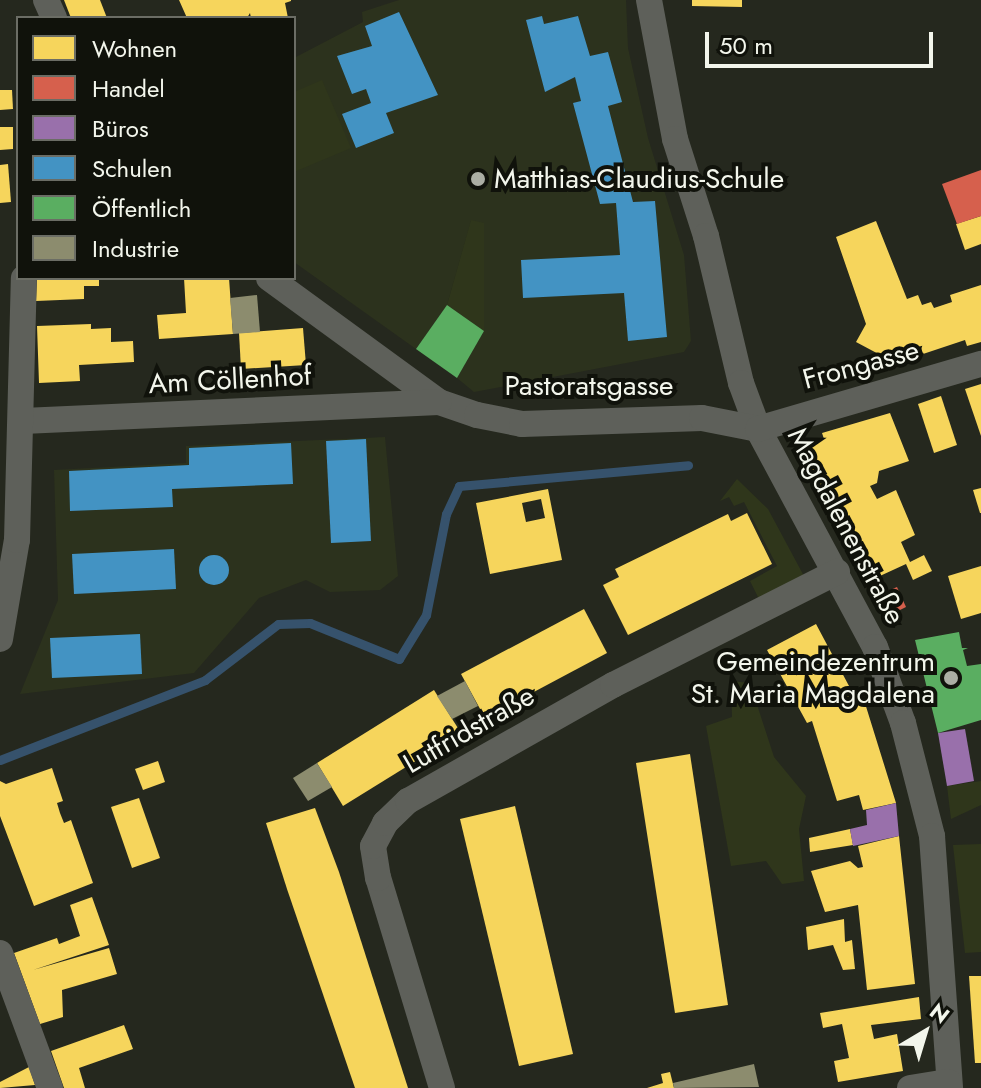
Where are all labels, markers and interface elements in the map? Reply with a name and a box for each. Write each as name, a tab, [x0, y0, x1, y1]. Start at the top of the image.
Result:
legend	[16, 16, 296, 280]
scale bar	[709, 16, 937, 66]
text: 50 m	[719, 28, 773, 63]
text: Wohnen	[92, 31, 177, 66]
text: Handel	[92, 71, 165, 106]
text: Büros	[92, 111, 149, 146]
text: Schulen	[92, 151, 172, 186]
place label: Matthias-Claudius-Schule	[494, 162, 784, 196]
marker: Matthias-Claudius-Schule	[469, 170, 487, 188]
text: Öffentlich	[92, 191, 191, 226]
text: Industrie	[92, 231, 179, 266]
street label: Frongasse	[799, 333, 923, 397]
street label: Am Cöllenhof	[148, 359, 312, 401]
street label: Pastoratsgasse	[505, 369, 673, 403]
street label: Magdalenenstraße	[780, 422, 912, 630]
place label: Gemeindezentrum St. Maria Magdalena	[691, 645, 935, 711]
marker: Gemeindezentrum St. Maria Magdalena	[942, 669, 960, 687]
street label: Lutfridstraße	[398, 679, 540, 781]
north arrow	[885, 992, 965, 1072]
text: N	[923, 995, 957, 1031]

